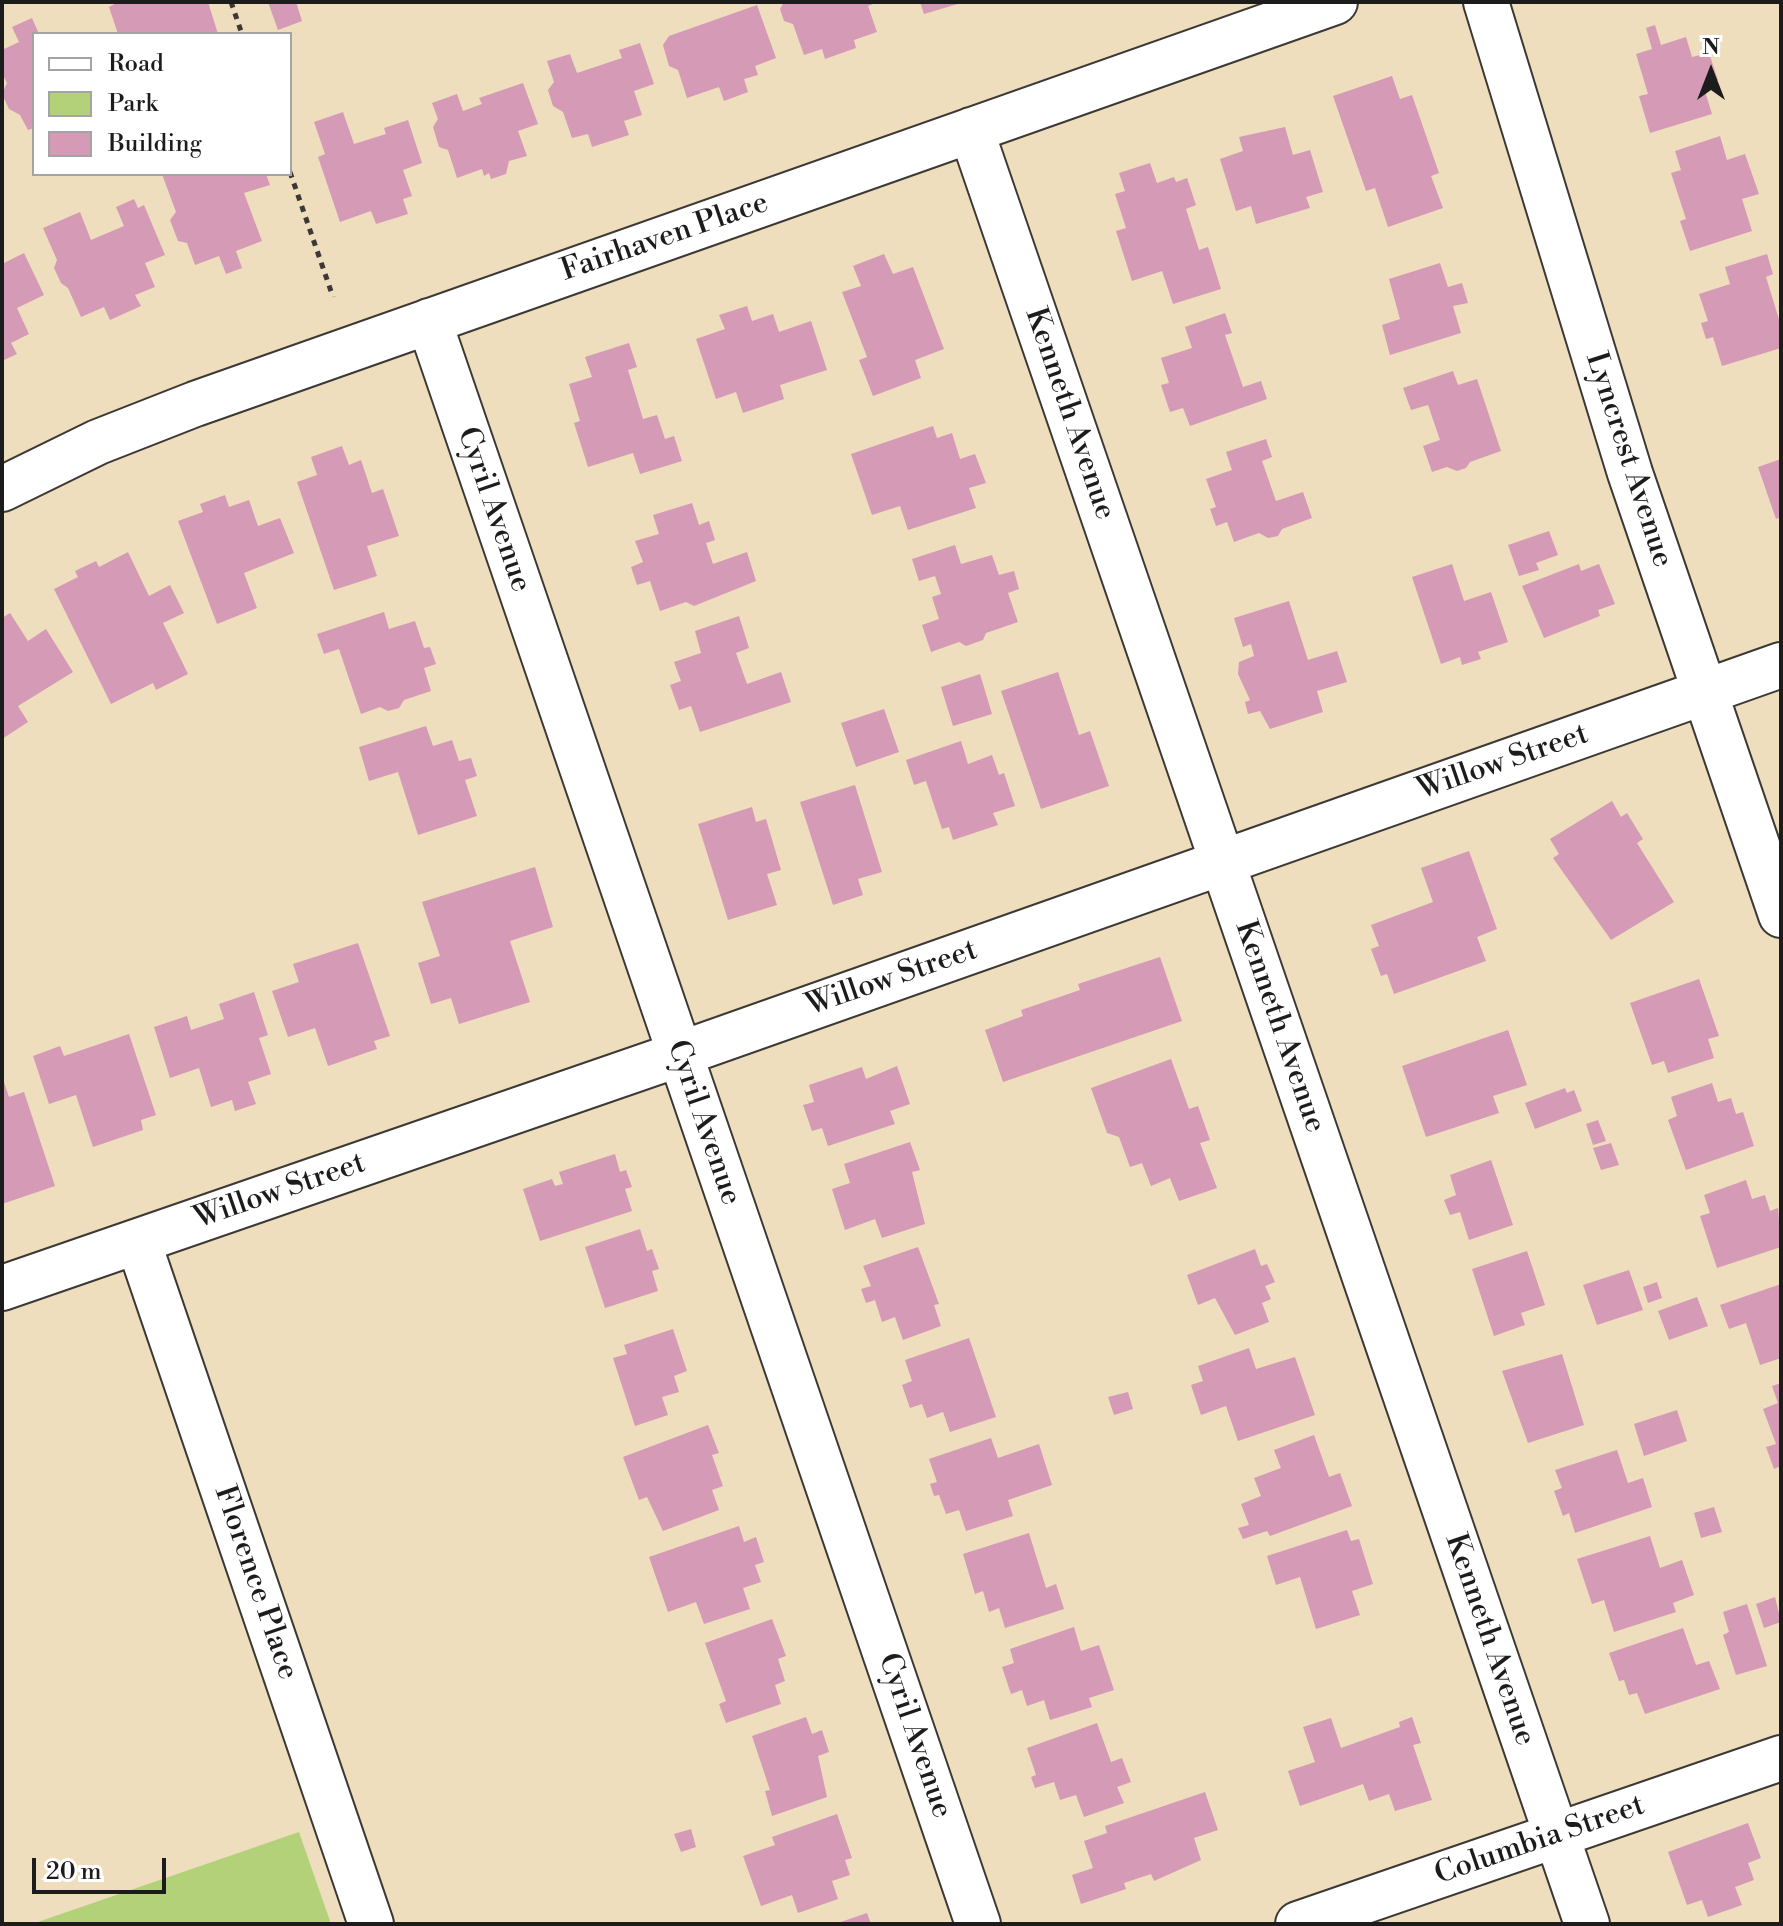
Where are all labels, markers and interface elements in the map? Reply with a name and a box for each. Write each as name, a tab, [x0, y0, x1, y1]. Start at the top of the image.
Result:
legend	[32, 32, 292, 176]
north arrow	[1671, 32, 1751, 112]
text: N	[1702, 34, 1720, 61]
text: Road	[108, 49, 164, 79]
text: Park	[108, 89, 158, 119]
text: Building	[108, 129, 202, 159]
street label: Fairhaven Place	[557, 186, 773, 290]
street label: Kenneth Avenue	[1016, 303, 1122, 525]
street label: Lyncrest Avenue	[1576, 348, 1680, 572]
street label: Cyril Avenue	[448, 423, 538, 597]
street label: Willow Street	[1413, 717, 1593, 809]
street label: Kenneth Avenue	[1226, 916, 1332, 1138]
street label: Willow Street	[802, 933, 982, 1025]
street label: Cyril Avenue	[658, 1036, 748, 1210]
street label: Willow Street	[190, 1146, 370, 1238]
street label: Florence Place	[205, 1481, 305, 1685]
street label: Kenneth Avenue	[1436, 1529, 1542, 1751]
street label: Cyril Avenue	[869, 1649, 959, 1823]
street label: Columbia Street	[1430, 1788, 1650, 1894]
scale bar	[36, 1842, 170, 1892]
text: 20 m	[46, 1857, 102, 1887]

